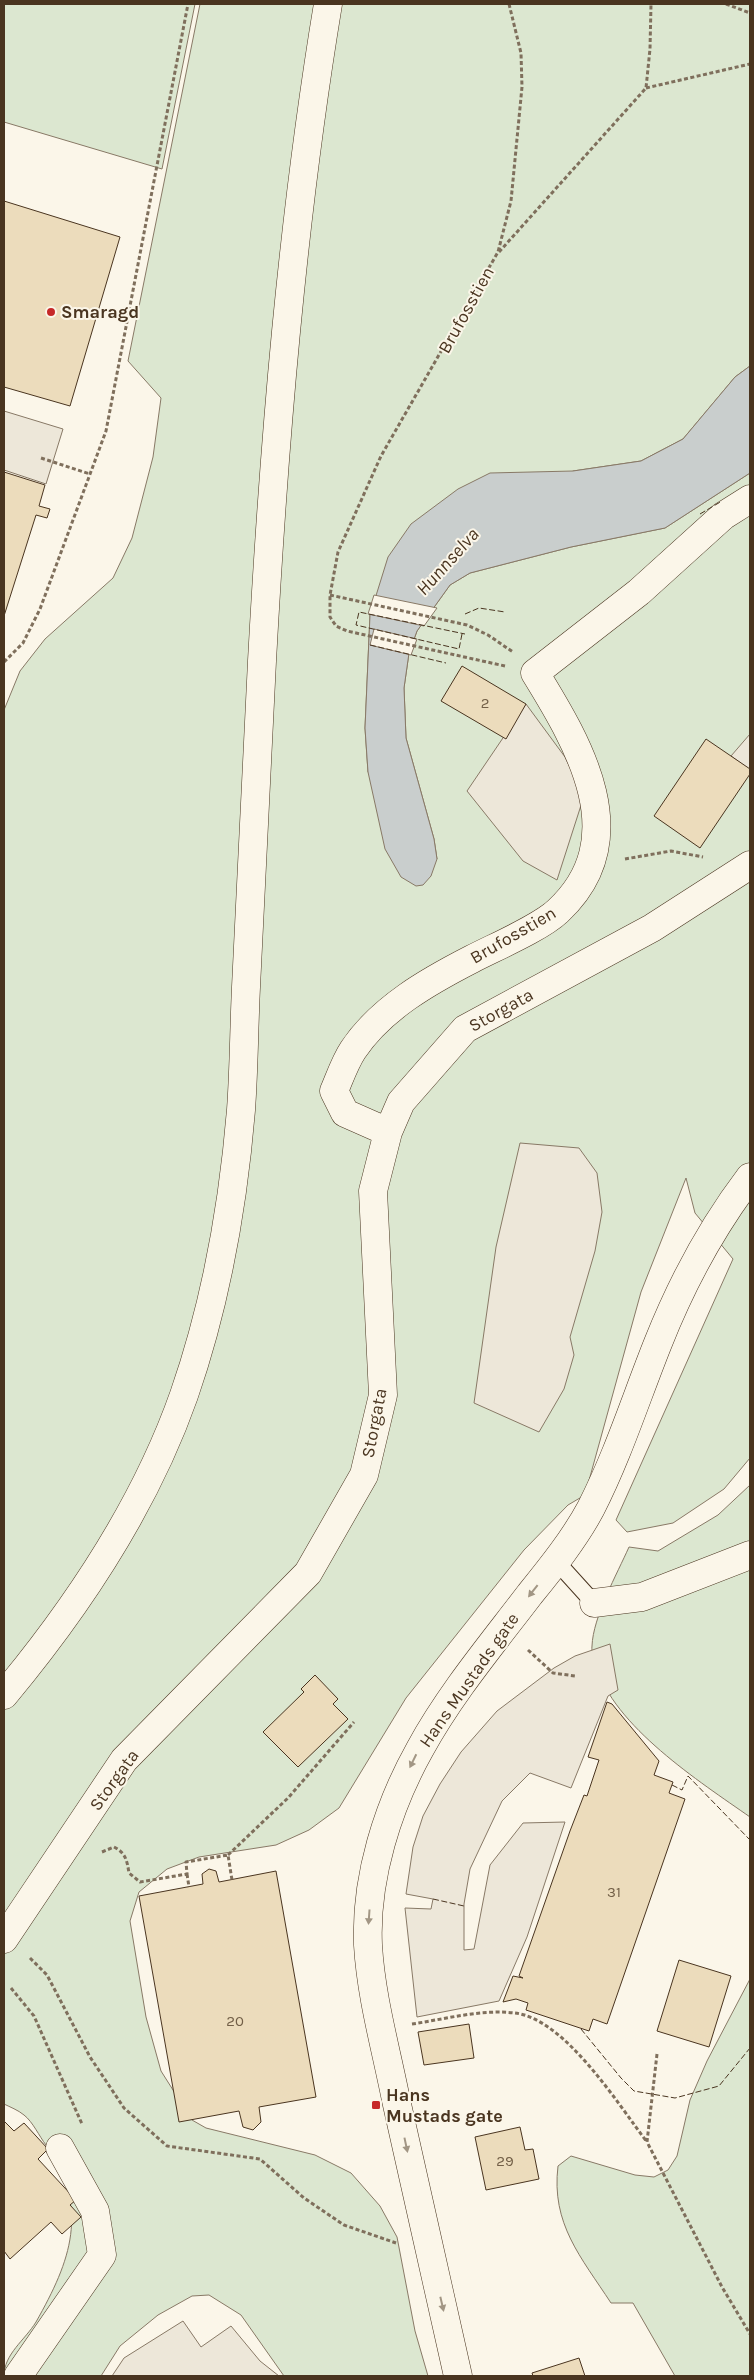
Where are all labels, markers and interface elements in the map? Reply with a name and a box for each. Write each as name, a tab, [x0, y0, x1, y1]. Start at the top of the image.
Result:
street label: Brufosstien	[433, 263, 499, 357]
place label: Smaragd	[61, 301, 139, 323]
marker: Smaragd	[45, 306, 57, 318]
water label: Hunnselva	[412, 523, 484, 600]
house number: 2	[481, 694, 489, 712]
street label: Brufosstien	[466, 902, 560, 968]
street label: Storgata	[465, 983, 537, 1037]
street label: Storgata	[356, 1386, 392, 1460]
one-way arrow	[528, 1584, 538, 1598]
street label: Hans Mustads gate	[414, 1608, 524, 1752]
street label: Storgata	[84, 1745, 144, 1815]
one-way arrow	[409, 1754, 418, 1769]
house number: 31	[607, 1883, 621, 1901]
one-way arrow	[365, 1909, 373, 1925]
house number: 20	[226, 2012, 244, 2030]
place label: Hans Mustads gate	[386, 2084, 503, 2127]
marker: Hans Mustads gate	[370, 2099, 382, 2111]
one-way arrow	[402, 2138, 410, 2153]
house number: 29	[496, 2152, 514, 2170]
one-way arrow	[438, 2296, 446, 2311]

